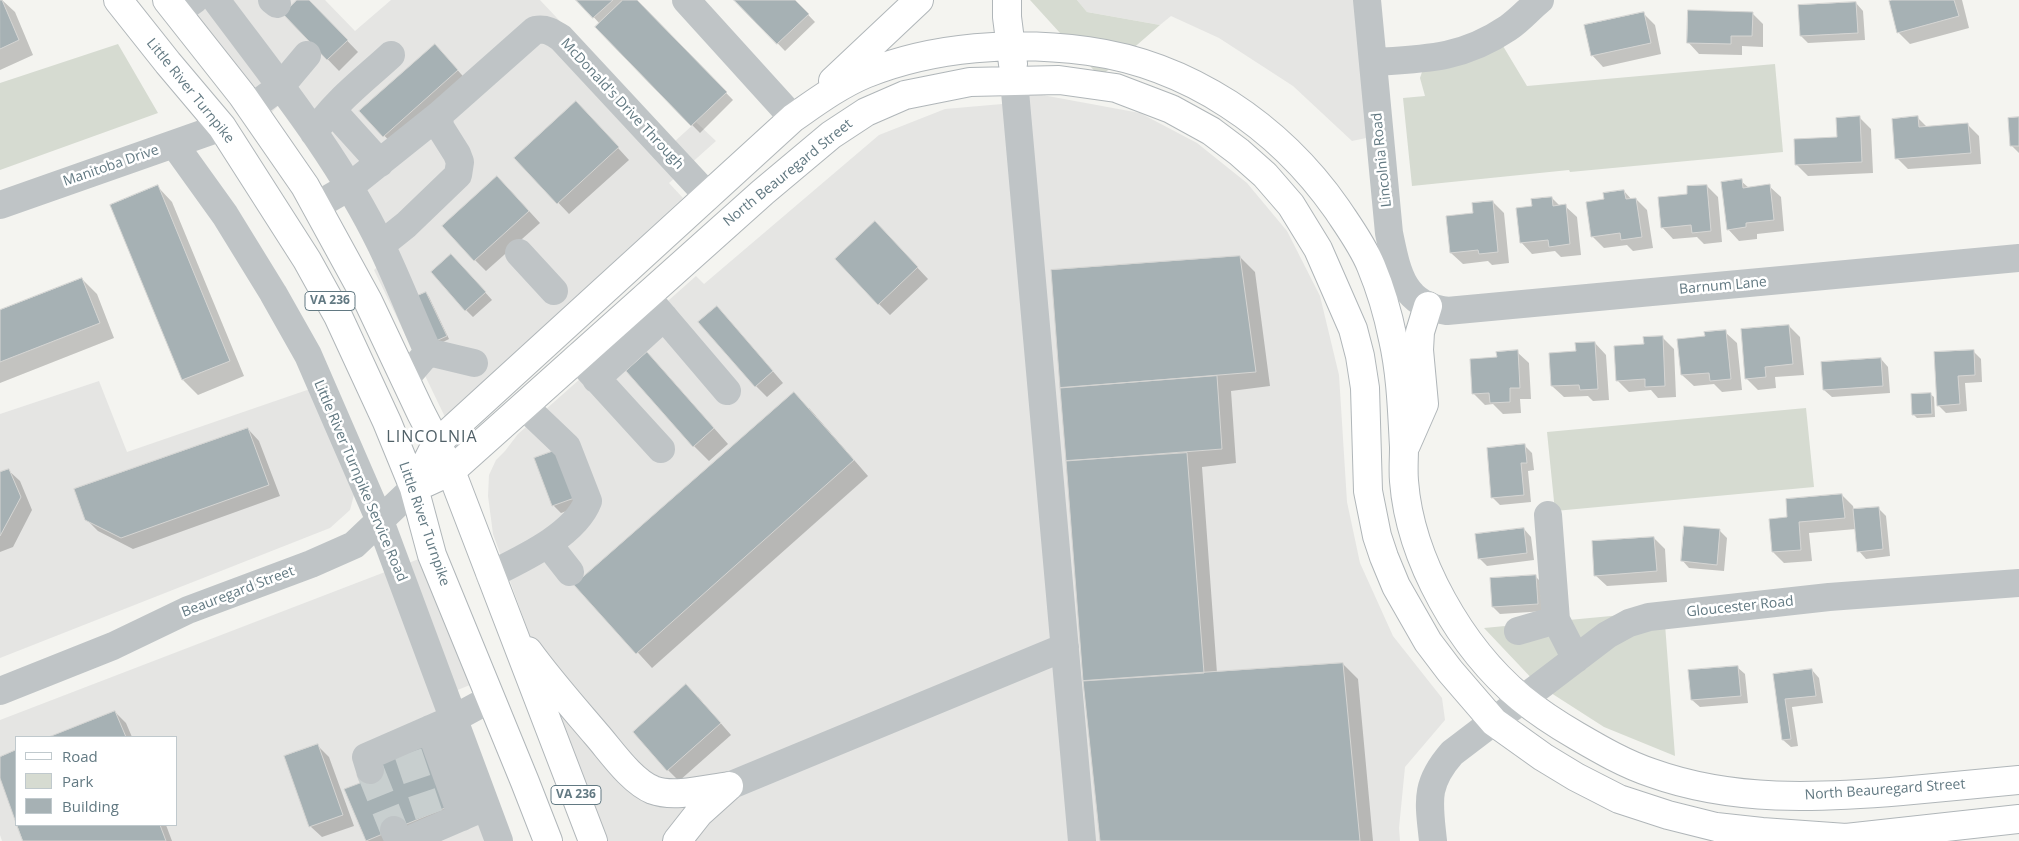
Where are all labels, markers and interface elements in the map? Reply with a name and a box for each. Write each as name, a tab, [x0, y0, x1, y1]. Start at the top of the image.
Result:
street label: Little River Turnpike	[143, 35, 237, 147]
street label: McDonald's Drive Through	[557, 35, 687, 173]
street label: Lincolnia Road	[1369, 112, 1395, 208]
street label: North Beauregard Street	[720, 116, 856, 230]
street label: Manitoba Drive	[61, 142, 161, 190]
street label: Barnum Lane	[1679, 274, 1767, 298]
road number: VA 236	[305, 292, 355, 310]
street label: Little River Turnpike Service Road	[310, 378, 410, 584]
district label: LINCOLNIA	[385, 427, 479, 447]
street label: Little River Turnpike	[395, 460, 453, 588]
street label: Beauregard Street	[179, 563, 297, 621]
street label: Gloucester Road	[1686, 593, 1794, 621]
legend	[15, 736, 178, 826]
text: Road	[62, 746, 98, 766]
text: Park	[62, 771, 93, 791]
street label: North Beauregard Street	[1804, 776, 1966, 804]
road number: VA 236	[551, 786, 601, 804]
text: Building	[62, 796, 119, 816]

